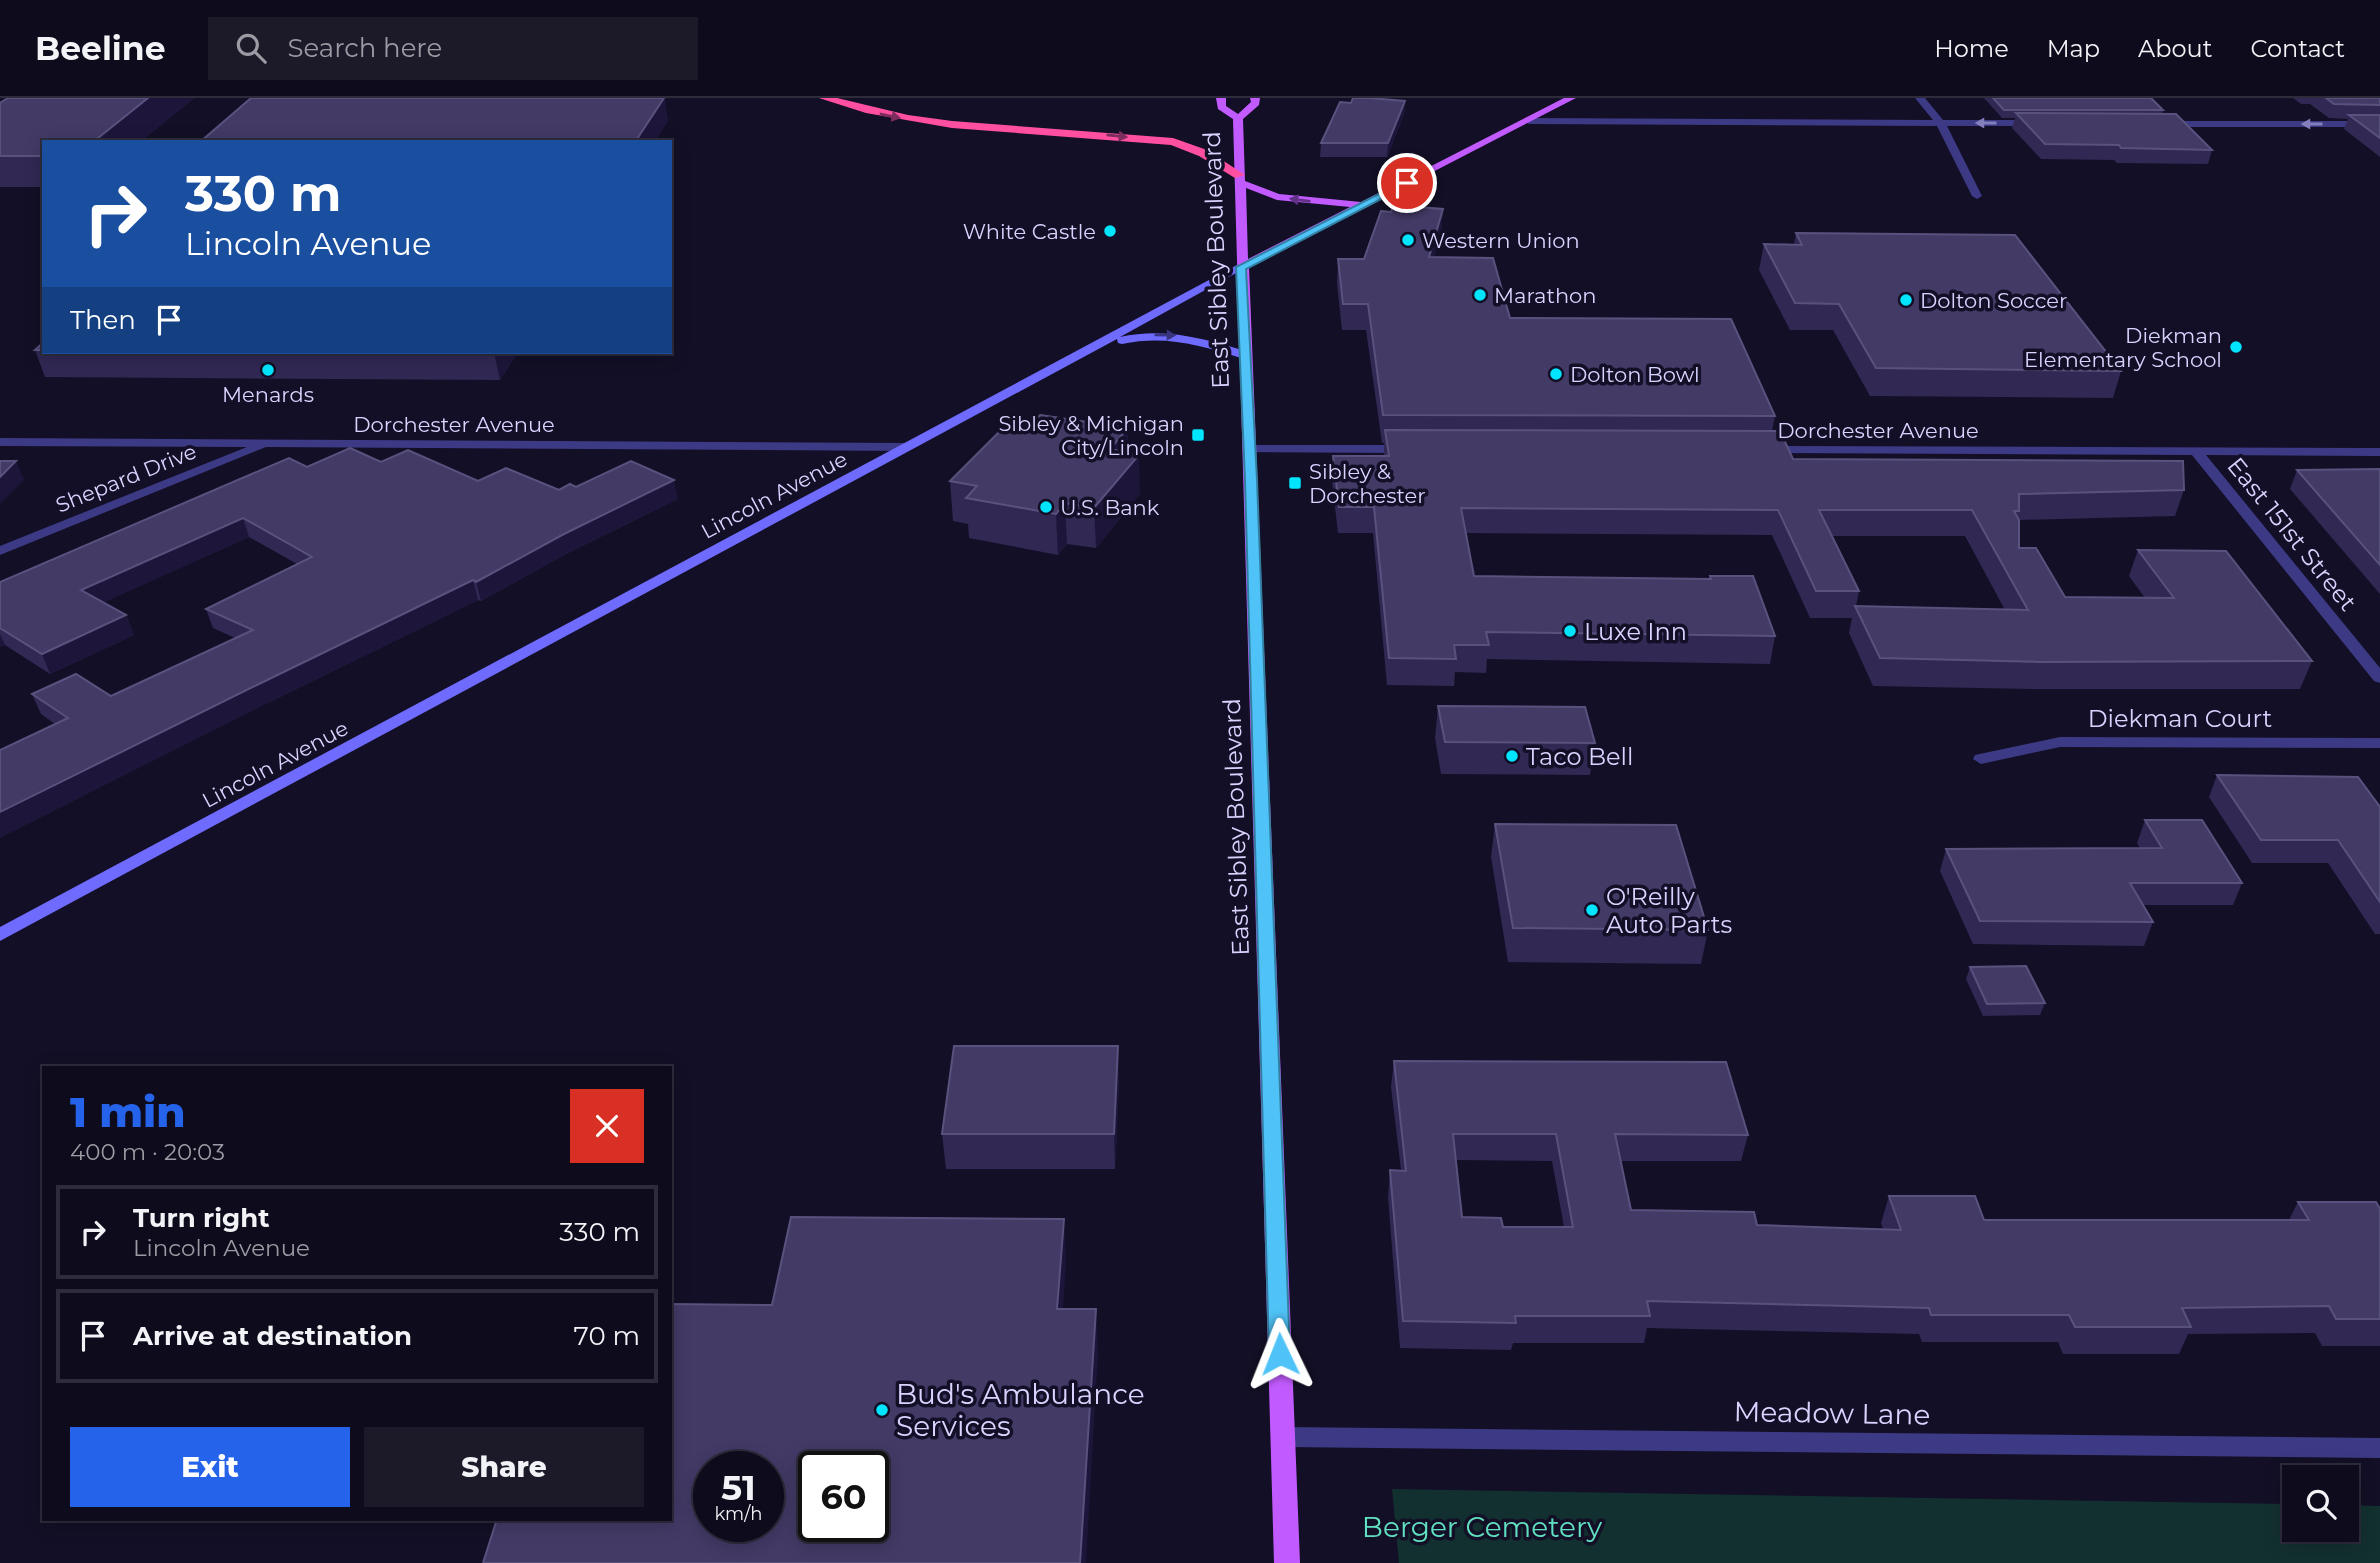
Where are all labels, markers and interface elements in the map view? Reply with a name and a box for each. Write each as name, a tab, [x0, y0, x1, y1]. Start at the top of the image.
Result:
search box	[208, 17, 698, 80]
text: Beeline	[35, 28, 166, 68]
icon: search	[232, 29, 270, 67]
text: Search here	[288, 32, 442, 64]
text: Home	[1934, 34, 2009, 63]
text: Map	[2047, 34, 2100, 63]
text: About	[2138, 34, 2212, 63]
text: Contact	[2250, 34, 2345, 63]
one-way arrow	[879, 110, 901, 121]
one-way arrow	[1975, 117, 1997, 129]
one-way arrow	[2301, 118, 2323, 130]
one-way arrow	[1106, 130, 1128, 141]
street label: East Sibley Boulevard	[1197, 131, 1235, 389]
pin	[1377, 153, 1437, 213]
text: 330 m	[185, 164, 341, 223]
icon: arrive	[1388, 164, 1426, 202]
icon: right	[70, 168, 161, 259]
one-way arrow	[1289, 195, 1311, 206]
place label: White Castle	[963, 219, 1096, 244]
marker: White Castle	[1102, 223, 1118, 239]
text: Lincoln Avenue	[185, 224, 431, 263]
place label: Western Union	[1422, 228, 1580, 253]
marker: Western Union	[1400, 232, 1416, 248]
place label: Marathon	[1494, 283, 1597, 308]
marker: Marathon	[1472, 287, 1488, 303]
place label: Dolton Soccer	[1920, 288, 2067, 313]
marker: Dolton Soccer	[1898, 292, 1914, 308]
icon: arrive	[150, 301, 188, 339]
text: Then	[70, 304, 136, 336]
place label: Diekman Elementary School	[2024, 323, 2222, 372]
one-way arrow	[1154, 329, 1176, 340]
marker: Diekman Elementary School	[2228, 339, 2244, 355]
marker: Menards	[260, 362, 276, 378]
place label: Dolton Bowl	[1570, 362, 1700, 387]
marker: Dolton Bowl	[1548, 366, 1564, 382]
place label: Menards	[222, 382, 314, 407]
place label: Sibley & Michigan City/Lincoln	[998, 411, 1184, 460]
street label: Dorchester Avenue	[353, 412, 555, 437]
street label: Dorchester Avenue	[1777, 418, 1979, 443]
marker: Sibley & Michigan City/Lincoln	[1190, 427, 1206, 443]
street label: Shepard Drive	[52, 438, 200, 518]
street label: Lincoln Avenue	[697, 446, 851, 544]
street label: East 151st Street	[2221, 451, 2363, 617]
place label: Sibley & Dorchester	[1309, 459, 1426, 508]
marker: Sibley & Dorchester	[1287, 475, 1303, 491]
place label: U.S. Bank	[1060, 495, 1160, 520]
marker: U.S. Bank	[1038, 499, 1054, 515]
place label: Luxe Inn	[1584, 617, 1687, 646]
marker: Luxe Inn	[1562, 623, 1578, 639]
street label: East Sibley Boulevard	[1217, 698, 1255, 956]
street label: Diekman Court	[2088, 704, 2272, 733]
street label: Lincoln Avenue	[198, 715, 352, 813]
place label: Taco Bell	[1526, 742, 1633, 771]
marker: Taco Bell	[1504, 748, 1520, 764]
place label: O'Reilly Auto Parts	[1606, 882, 1732, 939]
marker: O'Reilly Auto Parts	[1584, 902, 1600, 918]
text: 1 min	[70, 1086, 186, 1138]
button: close	[570, 1089, 644, 1163]
text: 400 m · 20:03	[70, 1138, 225, 1166]
text: Turn right	[133, 1202, 269, 1234]
icon: right	[74, 1213, 112, 1251]
text: 330 m	[559, 1216, 640, 1248]
text: Lincoln Avenue	[133, 1234, 310, 1262]
icon: arrive	[74, 1317, 112, 1355]
position arrow	[1243, 1317, 1317, 1391]
text: Arrive at destination	[133, 1320, 412, 1352]
text: 70 m	[574, 1320, 640, 1352]
place label: Bud's Ambulance Services	[896, 1377, 1145, 1443]
street label: Meadow Lane	[1733, 1394, 1931, 1432]
marker: Bud's Ambulance Services	[874, 1402, 890, 1418]
button: Exit	[70, 1427, 350, 1507]
button: Share	[364, 1427, 644, 1507]
speed limit sign: 60	[798, 1451, 889, 1542]
map controls	[2282, 1465, 2359, 1542]
button: search	[2282, 1465, 2359, 1542]
text: 51	[721, 1466, 756, 1509]
text: km/h	[714, 1503, 763, 1525]
park label: Berger Cemetery	[1362, 1510, 1603, 1544]

